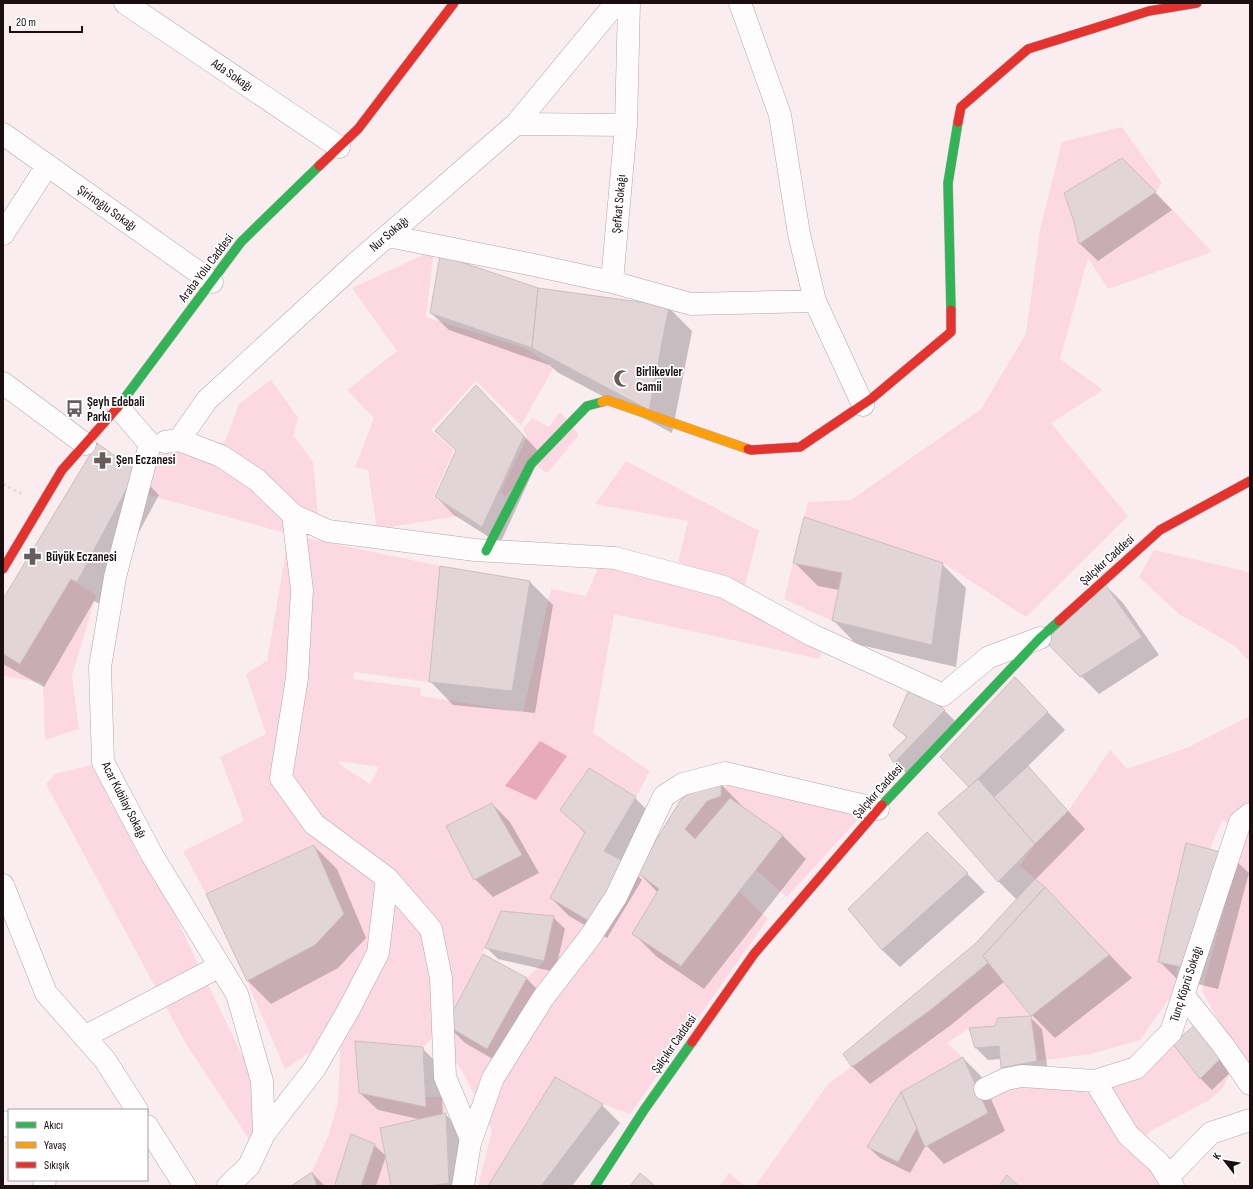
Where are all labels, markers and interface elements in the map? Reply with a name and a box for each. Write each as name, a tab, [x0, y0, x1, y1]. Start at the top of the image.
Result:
scale bar	[10, 8, 82, 34]
text: 20 m	[16, 15, 36, 30]
street label: Ada Sokağı	[207, 55, 256, 95]
street label: Şefkat Sokağı	[608, 174, 630, 234]
street label: Şirinoğlu Sokağı	[74, 182, 140, 234]
street label: Nur Sokağı	[366, 213, 412, 255]
street label: Araba Yolu Caddesi	[175, 231, 237, 306]
place label: Birlikevler Camii	[636, 364, 683, 395]
mosque icon: Birlikevler Camii	[613, 369, 633, 389]
place label: Şeyh Edebali Parkı	[87, 394, 145, 425]
bus stop icon: Şeyh Edebali Parkı	[64, 399, 84, 419]
pharmacy icon: Şen Eczanesi	[93, 450, 113, 470]
place label: Şen Eczanesi	[116, 452, 176, 468]
street label: Şalçıkır Caddesi	[1076, 531, 1138, 589]
pharmacy icon: Büyük Eczanesi	[23, 547, 43, 567]
place label: Büyük Eczanesi	[46, 549, 117, 565]
street label: Acar Kubilay Sokağı	[97, 758, 150, 841]
street label: Şalçıkır Caddesi	[849, 760, 907, 822]
street label: Tunç Köprü Sokağı	[1166, 944, 1206, 1024]
street label: Şalçıkır Caddesi	[648, 1012, 700, 1076]
legend	[8, 1109, 148, 1181]
text: Akıcı	[43, 1118, 63, 1133]
text: Yavaş	[44, 1138, 66, 1153]
north arrow	[1205, 1141, 1245, 1181]
text: K	[1210, 1150, 1224, 1162]
text: Sıkışık	[44, 1158, 70, 1173]

